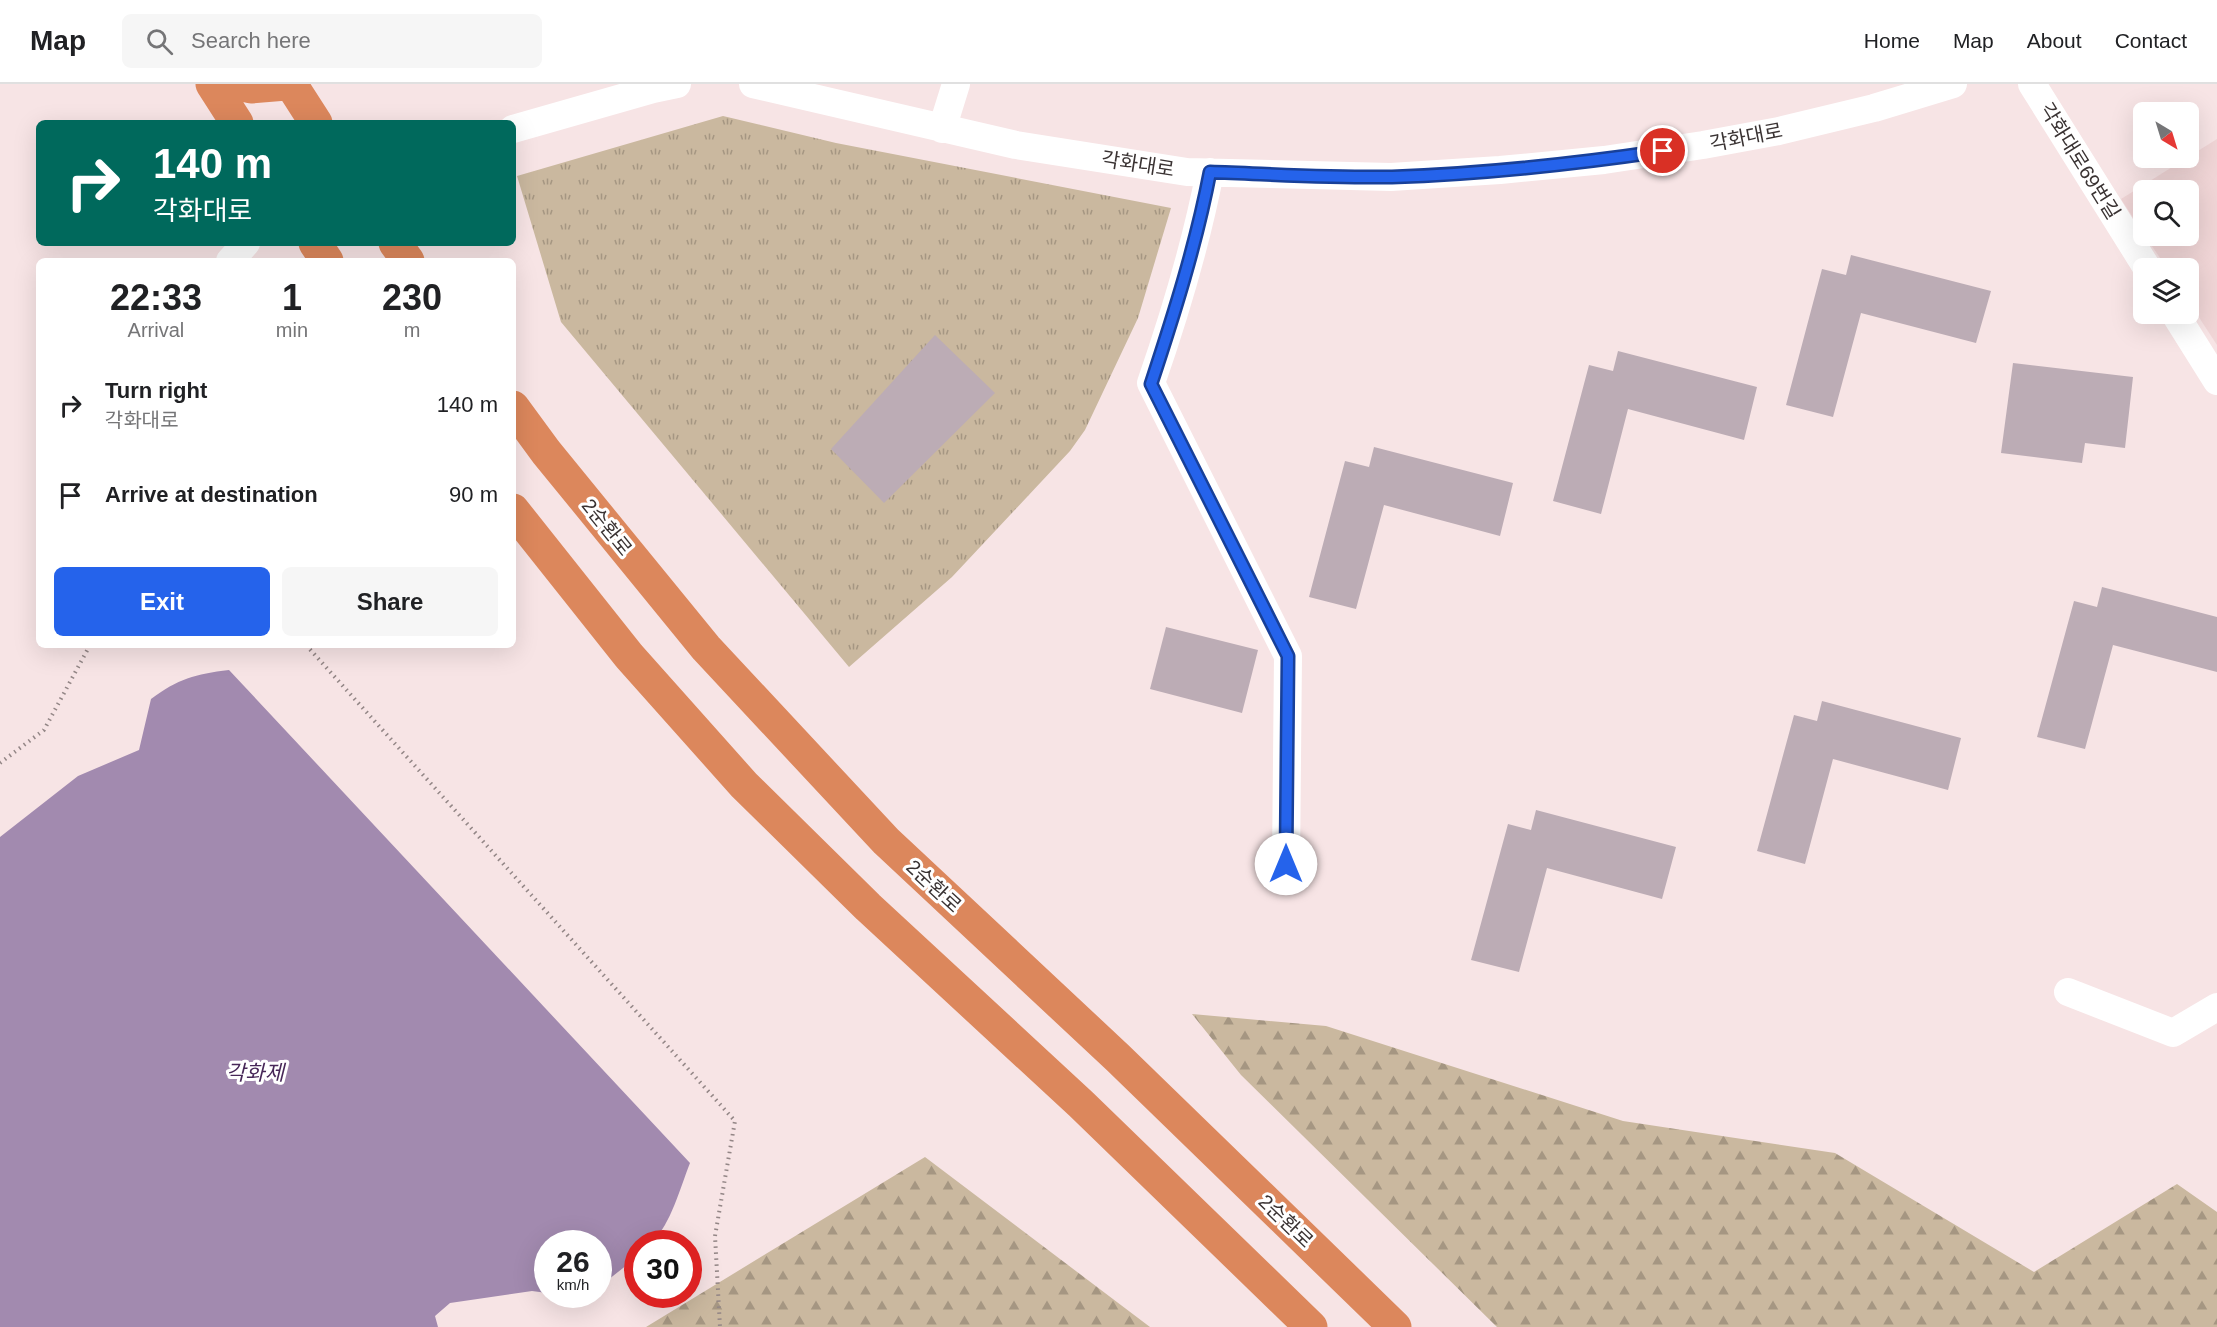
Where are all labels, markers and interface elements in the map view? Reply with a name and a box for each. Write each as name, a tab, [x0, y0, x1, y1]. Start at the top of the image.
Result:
search box	[122, 14, 542, 68]
text: Map	[30, 25, 86, 56]
icon: search	[143, 25, 176, 58]
text: Search here	[191, 28, 311, 53]
text: Home	[1864, 29, 1920, 52]
text: Map	[1953, 29, 1994, 52]
text: About	[2027, 29, 2082, 52]
text: Contact	[2115, 29, 2187, 52]
street label: 각화대로69번길	[2036, 99, 2124, 223]
north arrow	[2133, 102, 2199, 168]
map controls	[2133, 102, 2199, 324]
street label: 각화대로	[1708, 119, 1784, 155]
pin	[1637, 125, 1688, 176]
icon: arrive	[1646, 134, 1679, 167]
text: 140 m	[153, 140, 272, 187]
icon: right	[54, 144, 132, 222]
street label: 각화대로	[1100, 147, 1176, 181]
button: search	[2133, 180, 2199, 246]
text: 각화대로	[153, 196, 252, 226]
button: layers	[2133, 258, 2199, 324]
text: 22:33	[110, 277, 202, 318]
text: 1	[282, 277, 302, 318]
text: 230	[382, 277, 442, 318]
text: Arrival	[128, 319, 184, 341]
text: min	[276, 319, 308, 341]
text: m	[404, 319, 420, 341]
text: Turn right	[105, 378, 207, 403]
icon: right	[54, 389, 87, 422]
text: 140 m	[437, 392, 498, 417]
text: 각화대로	[105, 409, 179, 431]
icon: arrive	[54, 479, 87, 512]
text: Arrive at destination	[105, 482, 318, 507]
text: 90 m	[449, 482, 498, 507]
street label: 2순환로	[578, 494, 636, 560]
button: Exit	[54, 567, 270, 636]
button: Share	[282, 567, 498, 636]
position arrow	[1254, 832, 1318, 896]
street label: 2순환로	[902, 855, 966, 917]
water label: 각화제	[226, 1061, 287, 1084]
street label: 2순환로	[1255, 1190, 1317, 1252]
speed limit sign: 30	[624, 1230, 702, 1308]
text: 26	[556, 1245, 590, 1278]
text: km/h	[557, 1276, 589, 1293]

